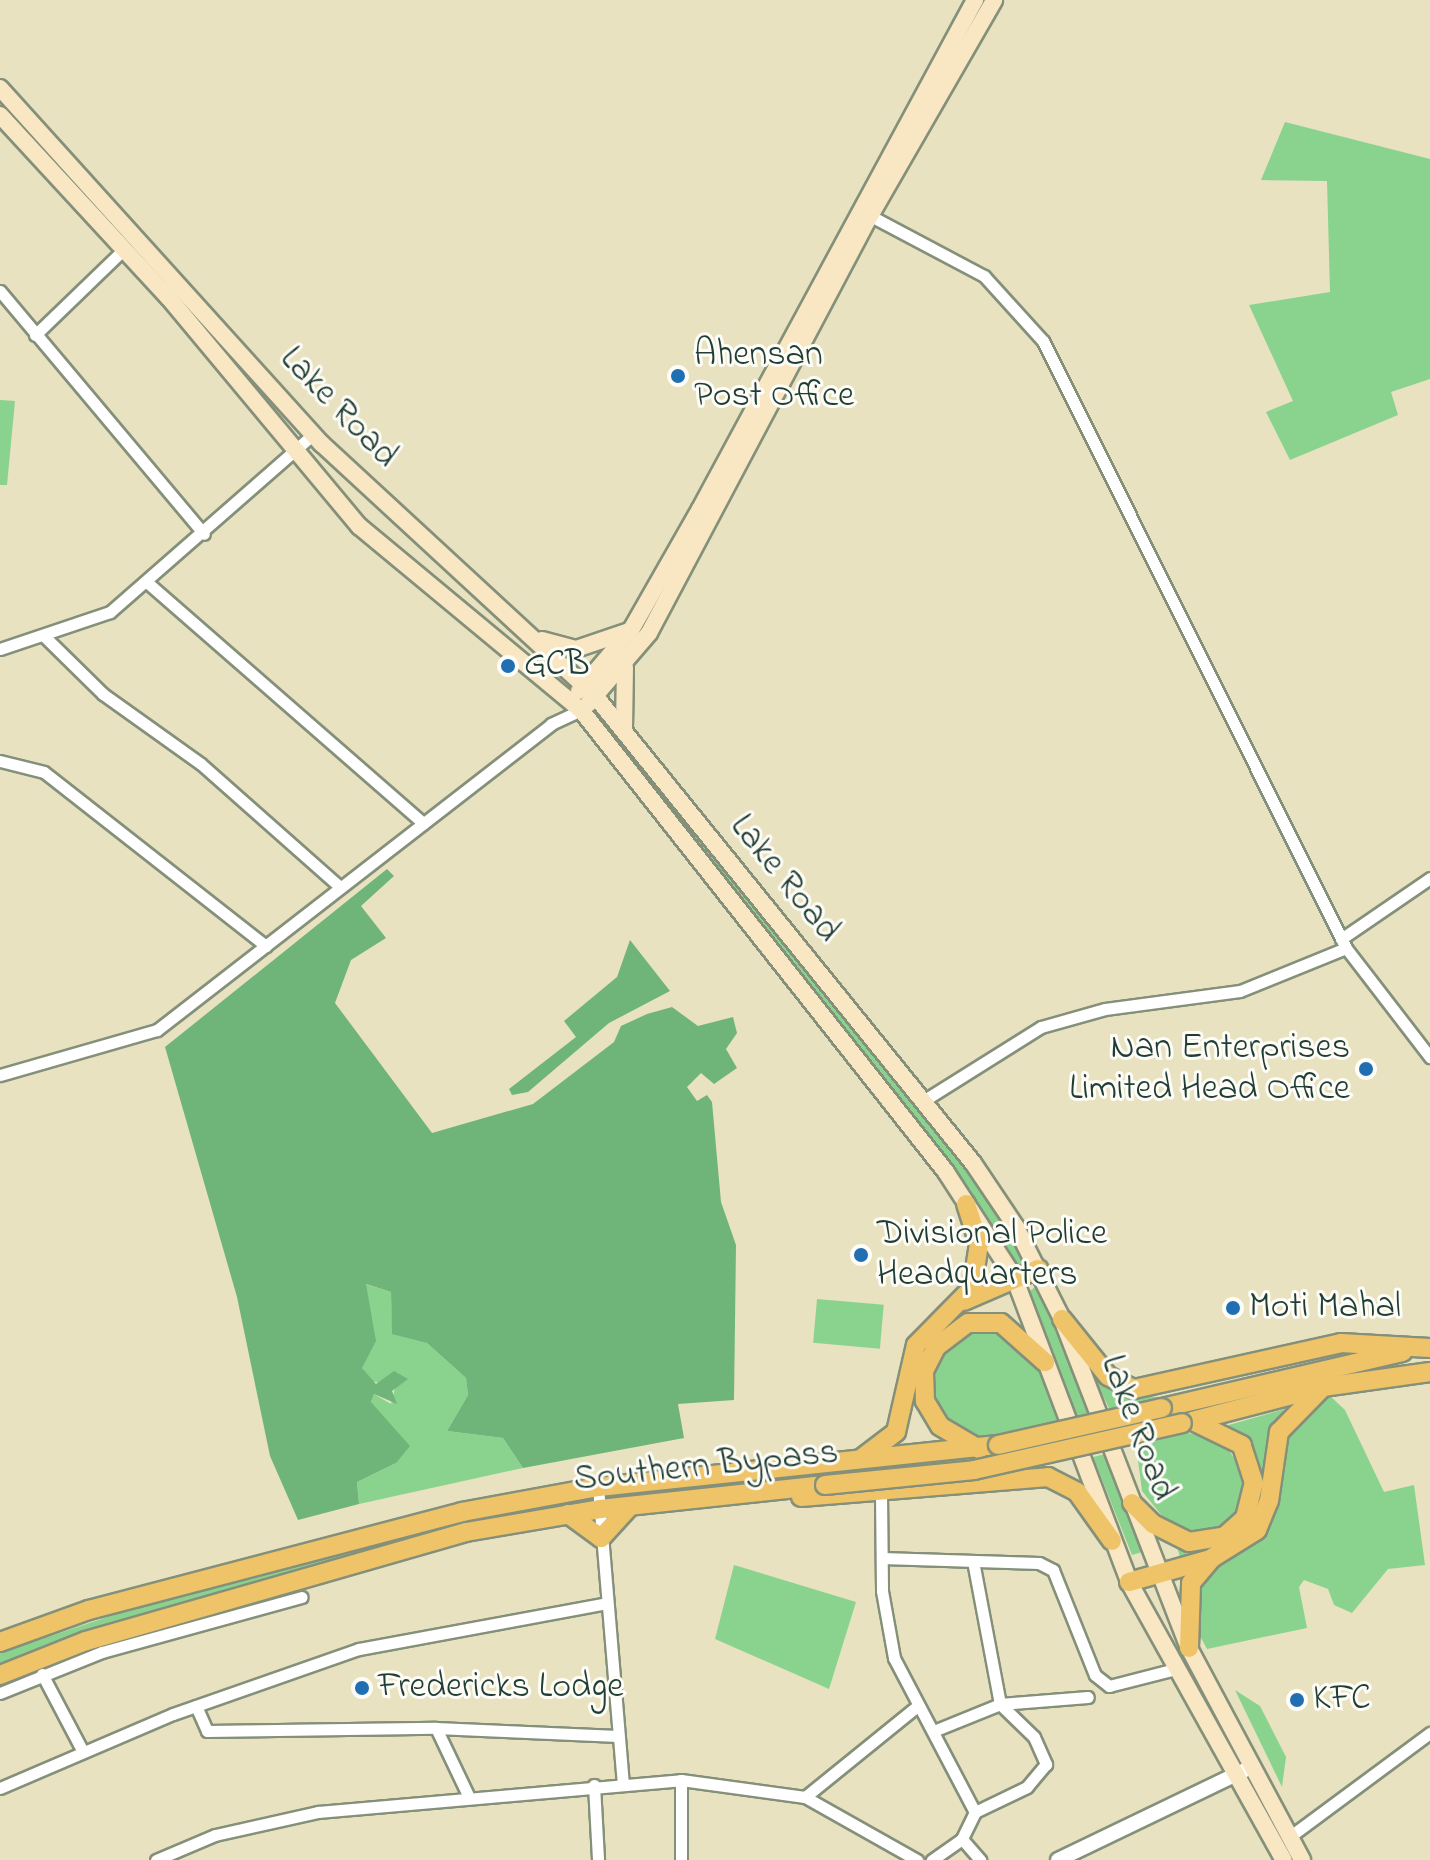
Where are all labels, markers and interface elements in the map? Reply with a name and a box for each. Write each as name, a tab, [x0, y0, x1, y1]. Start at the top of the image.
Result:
place label: Ahensan Post Office	[694, 333, 854, 418]
street label: Lake Road	[270, 338, 406, 478]
marker: Ahensan Post Office	[669, 367, 687, 385]
place label: GCB	[524, 644, 589, 688]
marker: GCB	[499, 657, 517, 675]
street label: Lake Road	[719, 806, 849, 952]
place label: Nan Enterprises Limited Head Office	[1069, 1026, 1350, 1111]
marker: Nan Enterprises Limited Head Office	[1357, 1060, 1375, 1078]
place label: Divisional Police Headquarters	[877, 1212, 1107, 1297]
marker: Divisional Police Headquarters	[852, 1246, 870, 1264]
place label: Moti Mahal	[1249, 1286, 1401, 1330]
marker: Moti Mahal	[1224, 1299, 1242, 1317]
street label: Lake Road	[1090, 1349, 1184, 1507]
street label: Southern Bypass	[572, 1432, 840, 1502]
place label: Fredericks Lodge	[378, 1666, 623, 1710]
place label: KFC	[1313, 1678, 1371, 1722]
marker: Fredericks Lodge	[353, 1679, 371, 1697]
marker: KFC	[1288, 1691, 1306, 1709]

